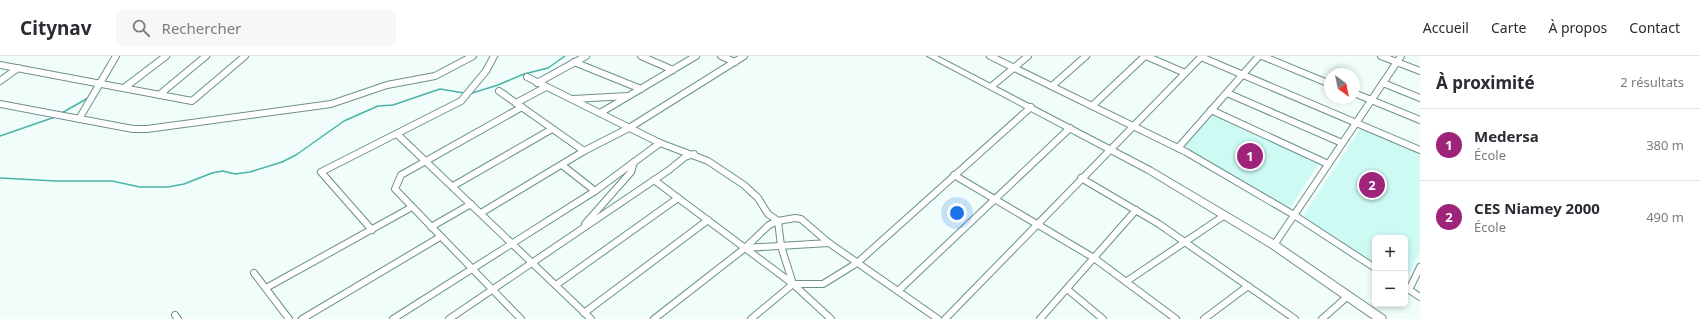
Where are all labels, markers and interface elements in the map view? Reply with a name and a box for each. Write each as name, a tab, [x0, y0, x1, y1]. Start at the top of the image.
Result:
search box	[116, 10, 396, 46]
text: Citynav	[20, 15, 92, 41]
icon: search	[130, 17, 152, 39]
text: Rechercher	[162, 18, 241, 38]
text: Accueil	[1423, 18, 1469, 37]
text: Carte	[1491, 18, 1526, 37]
text: À propos	[1548, 18, 1607, 37]
text: Contact	[1629, 18, 1680, 37]
north arrow	[1324, 68, 1360, 104]
text: À proximité	[1436, 71, 1535, 94]
text: 2 résultats	[1620, 73, 1684, 91]
text: Medersa	[1474, 126, 1539, 146]
text: 1	[1445, 136, 1453, 154]
text: 380 m	[1646, 136, 1684, 154]
pin: 1	[1237, 141, 1263, 171]
text: École	[1474, 146, 1506, 164]
pin: 2	[1359, 170, 1385, 200]
text: CES Niamey 2000	[1474, 198, 1600, 218]
your location	[947, 203, 967, 223]
text: 2	[1445, 208, 1453, 226]
text: 490 m	[1646, 208, 1684, 226]
text: École	[1474, 218, 1506, 236]
map controls	[1372, 235, 1408, 307]
button: +	[1372, 235, 1408, 271]
button: −	[1372, 271, 1408, 307]

